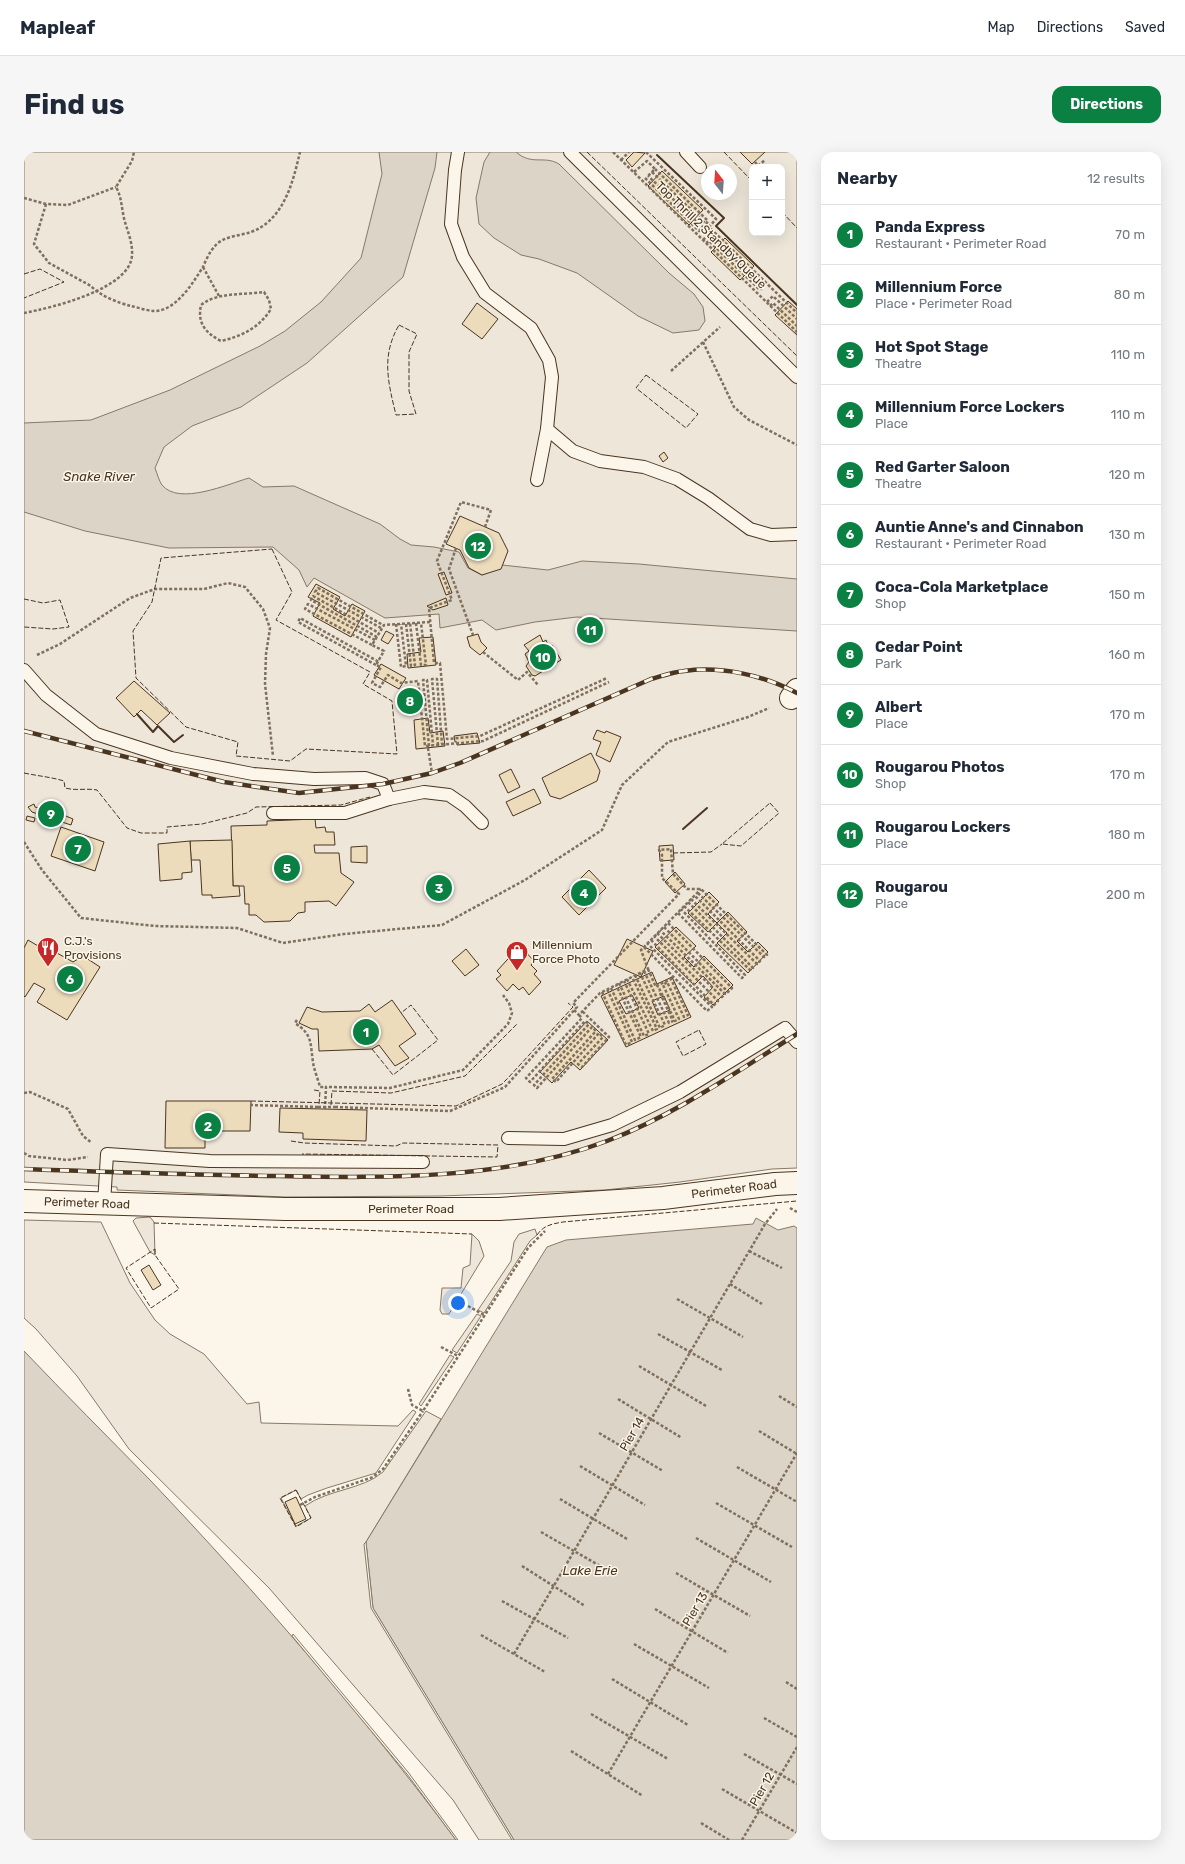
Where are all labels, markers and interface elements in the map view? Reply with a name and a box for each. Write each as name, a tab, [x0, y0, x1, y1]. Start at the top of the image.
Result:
text: Mapleaf	[20, 16, 95, 39]
text: Map	[988, 19, 1015, 36]
text: Directions	[1037, 19, 1103, 36]
text: Saved	[1125, 19, 1165, 36]
button: Directions	[1052, 86, 1161, 123]
text: Find us	[24, 88, 124, 121]
north arrow	[701, 164, 737, 200]
map controls	[749, 164, 785, 236]
button: +	[749, 164, 785, 200]
text: Nearby	[837, 168, 898, 188]
text: 12 results	[1087, 171, 1145, 186]
street label: Top Thrill 2 Standby Queue	[653, 179, 769, 292]
button: −	[749, 200, 785, 236]
text: Panda Express	[875, 218, 985, 236]
text: 1	[847, 227, 853, 242]
text: 70 m	[1115, 227, 1145, 242]
text: Restaurant · Perimeter Road	[875, 236, 1046, 251]
text: Millennium Force	[875, 278, 1002, 296]
text: 2	[846, 287, 854, 302]
text: 80 m	[1114, 287, 1145, 302]
text: Place · Perimeter Road	[875, 296, 1012, 311]
text: Hot Spot Stage	[875, 338, 988, 356]
text: 3	[846, 347, 854, 362]
text: 110 m	[1111, 347, 1145, 362]
text: Theatre	[875, 356, 922, 371]
text: Millennium Force Lockers	[875, 398, 1065, 416]
text: 4	[846, 407, 854, 422]
text: 110 m	[1111, 407, 1145, 422]
text: Place	[875, 416, 908, 431]
text: Red Garter Saloon	[875, 458, 1010, 476]
text: 5	[846, 467, 854, 482]
text: 120 m	[1109, 467, 1145, 482]
water label: Snake River	[63, 469, 136, 484]
text: Theatre	[875, 476, 922, 491]
text: Auntie Anne's and Cinnabon	[875, 518, 1084, 536]
text: 6	[846, 527, 854, 542]
text: 130 m	[1109, 527, 1145, 542]
pin: 12	[465, 531, 491, 561]
text: Restaurant · Perimeter Road	[875, 536, 1046, 551]
text: Coca-Cola Marketplace	[875, 578, 1048, 596]
text: 7	[846, 587, 854, 602]
text: 150 m	[1109, 587, 1145, 602]
text: Shop	[875, 596, 906, 611]
pin: 11	[577, 615, 603, 645]
text: Cedar Point	[875, 638, 963, 656]
pin: 10	[530, 642, 556, 672]
text: 8	[846, 647, 854, 662]
text: 160 m	[1109, 647, 1145, 662]
text: Park	[875, 656, 902, 671]
pin: 8	[397, 686, 423, 716]
text: Albert	[875, 698, 922, 716]
text: 9	[846, 707, 854, 722]
text: 170 m	[1110, 707, 1145, 722]
text: Place	[875, 716, 908, 731]
text: Rougarou Photos	[875, 758, 1005, 776]
text: 10	[842, 767, 858, 782]
text: 170 m	[1110, 767, 1145, 782]
text: Shop	[875, 776, 906, 791]
pin: 9	[38, 799, 64, 829]
text: Rougarou Lockers	[875, 818, 1010, 836]
text: 11	[844, 827, 856, 842]
text: 180 m	[1108, 827, 1145, 842]
pin: 7	[65, 834, 91, 864]
text: Place	[875, 836, 908, 851]
pin: 5	[274, 853, 300, 883]
pin: 3	[426, 873, 452, 903]
pin: 4	[571, 878, 597, 908]
text: Rougarou	[875, 878, 948, 896]
text: 12	[843, 887, 857, 902]
text: 200 m	[1106, 887, 1145, 902]
text: Place	[875, 896, 908, 911]
place label: C.J.'s Provisions	[64, 934, 122, 962]
restaurant icon: C.J.'s Provisions	[35, 935, 61, 968]
place label: Millennium Force Photo	[532, 938, 600, 966]
shop icon: Millennium Force Photo	[504, 939, 530, 972]
pin: 6	[57, 964, 83, 994]
pin: 1	[353, 1017, 379, 1047]
pin: 2	[195, 1111, 221, 1141]
street label: Perimeter Road	[690, 1177, 778, 1201]
street label: Perimeter Road	[44, 1194, 130, 1212]
street label: Perimeter Road	[368, 1202, 454, 1216]
your location	[448, 1293, 468, 1313]
street label: Pier 14	[617, 1414, 648, 1454]
water label: Lake Erie	[563, 1563, 617, 1578]
street label: Pier 13	[679, 1590, 711, 1628]
street label: Pier 12	[747, 1770, 777, 1808]

